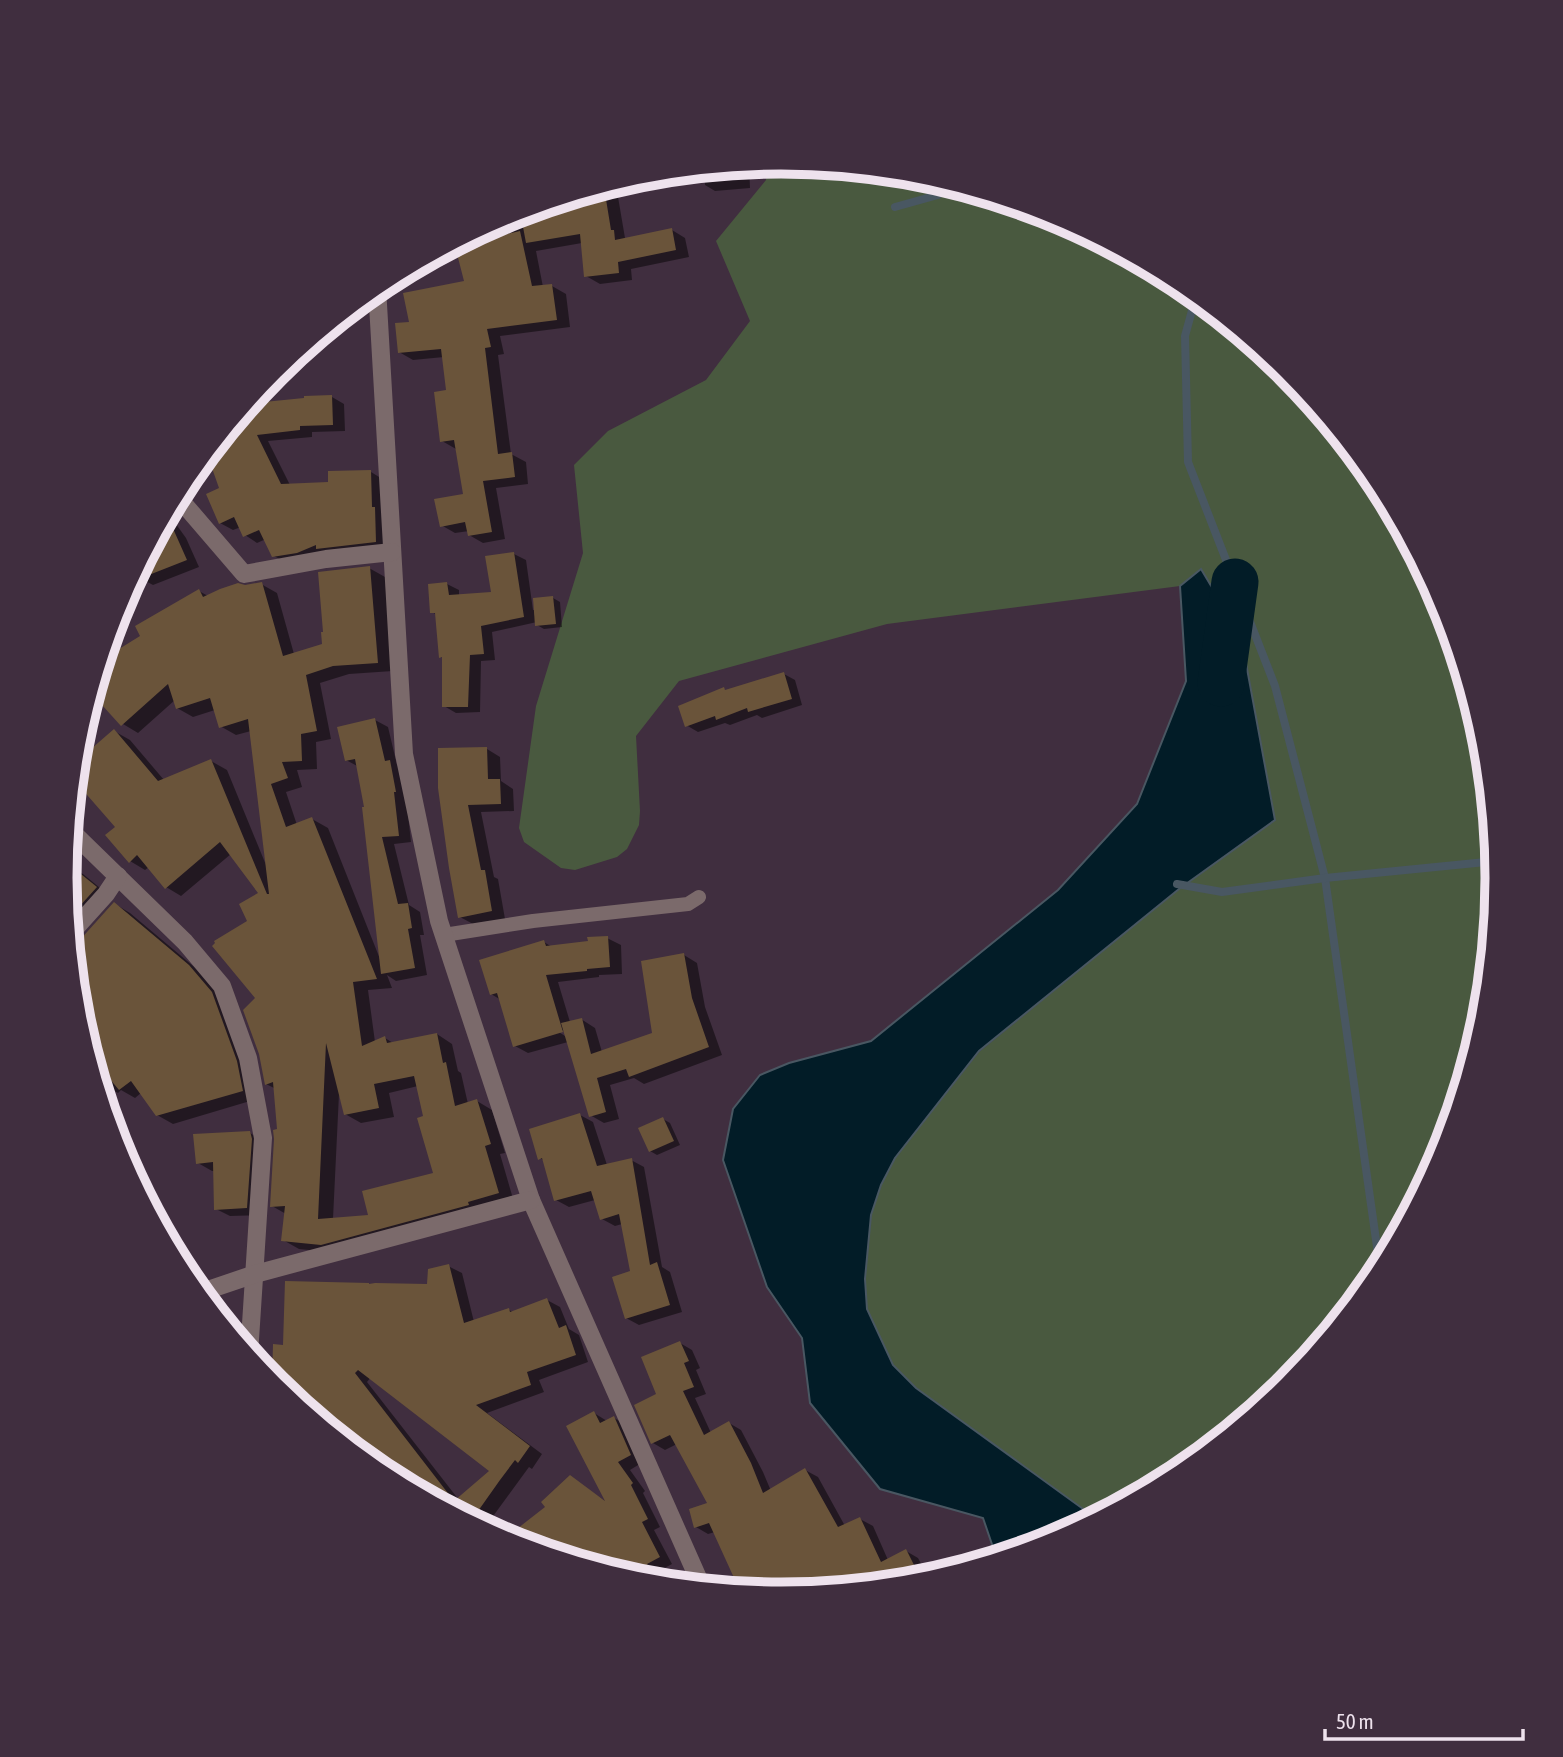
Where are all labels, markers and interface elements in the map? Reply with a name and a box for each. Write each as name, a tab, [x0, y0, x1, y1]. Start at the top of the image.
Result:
scale bar	[1325, 1698, 1523, 1742]
text: 50 m	[1336, 1709, 1374, 1733]

